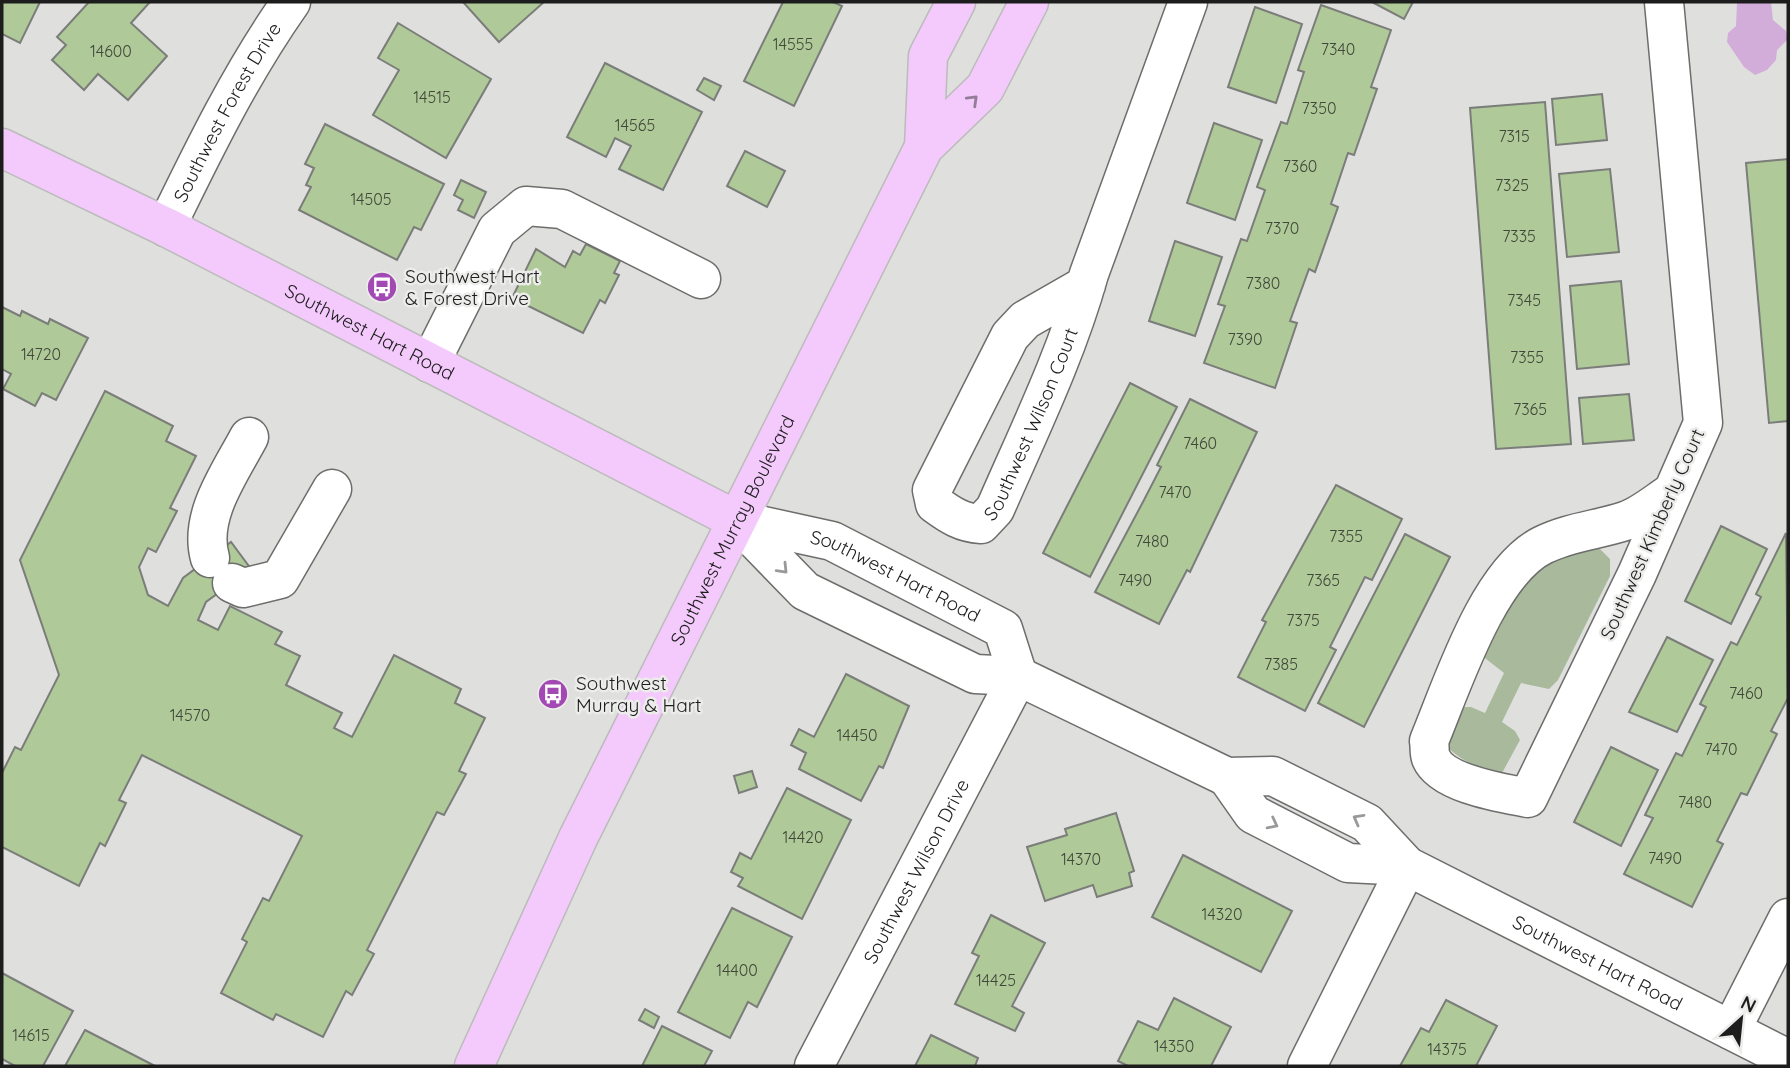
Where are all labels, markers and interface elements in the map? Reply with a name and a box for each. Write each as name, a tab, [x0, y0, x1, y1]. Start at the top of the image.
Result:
street label: Southwest Forest Drive	[168, 18, 286, 206]
house number: 14555	[773, 34, 813, 54]
house number: 7340	[1321, 39, 1355, 59]
house number: 14600	[90, 41, 132, 61]
house number: 14515	[413, 87, 451, 107]
one-way arrow	[965, 95, 978, 108]
house number: 7350	[1302, 98, 1336, 118]
house number: 14565	[615, 115, 655, 135]
house number: 7315	[1498, 126, 1530, 146]
house number: 7360	[1283, 156, 1317, 176]
house number: 7325	[1495, 175, 1529, 195]
house number: 14505	[350, 189, 392, 209]
house number: 7370	[1265, 218, 1299, 238]
house number: 7335	[1502, 226, 1536, 246]
place label: Southwest Hart & Forest Drive	[405, 264, 540, 310]
bus stop icon: Southwest Hart & Forest Drive	[365, 270, 399, 304]
house number: 7380	[1246, 273, 1280, 293]
street label: Southwest Hart Road	[281, 278, 458, 385]
house number: 7345	[1507, 290, 1541, 310]
street label: Southwest Wilson Court	[978, 324, 1083, 526]
house number: 7390	[1227, 329, 1263, 349]
house number: 14720	[21, 344, 61, 364]
house number: 7355	[1510, 347, 1544, 367]
house number: 7365	[1513, 399, 1547, 419]
street label: Southwest Murray Boulevard	[665, 411, 800, 649]
street label: Southwest Kimberly Court	[1595, 425, 1709, 643]
house number: 7460	[1183, 433, 1217, 453]
house number: 7470	[1158, 482, 1192, 502]
street label: Southwest Hart Road	[808, 525, 984, 627]
house number: 7355	[1329, 526, 1363, 546]
house number: 7480	[1135, 531, 1169, 551]
one-way arrow	[774, 561, 787, 574]
house number: 7490	[1118, 570, 1152, 590]
house number: 7365	[1306, 570, 1340, 590]
house number: 7375	[1286, 610, 1320, 630]
house number: 7385	[1264, 654, 1298, 674]
place label: Southwest Murray & Hart	[576, 671, 701, 717]
bus stop icon: Southwest Murray & Hart	[536, 677, 570, 711]
house number: 7460	[1729, 683, 1763, 703]
house number: 14570	[170, 705, 210, 725]
house number: 14450	[837, 725, 877, 745]
house number: 7470	[1704, 739, 1738, 759]
street label: Southwest Wilson Drive	[858, 775, 974, 967]
house number: 7480	[1678, 792, 1712, 812]
one-way arrow	[1353, 814, 1366, 827]
one-way arrow	[1266, 816, 1278, 830]
house number: 14420	[783, 827, 823, 847]
house number: 7490	[1648, 848, 1682, 868]
house number: 14370	[1061, 849, 1101, 869]
house number: 14320	[1202, 904, 1242, 924]
street label: Southwest Hart Road	[1509, 910, 1687, 1016]
house number: 14400	[716, 960, 758, 980]
house number: 14425	[976, 970, 1016, 990]
north arrow	[1706, 984, 1776, 1054]
text: N	[1737, 990, 1760, 1018]
house number: 14615	[12, 1025, 50, 1045]
house number: 14350	[1154, 1036, 1194, 1056]
house number: 14375	[1427, 1039, 1467, 1059]

